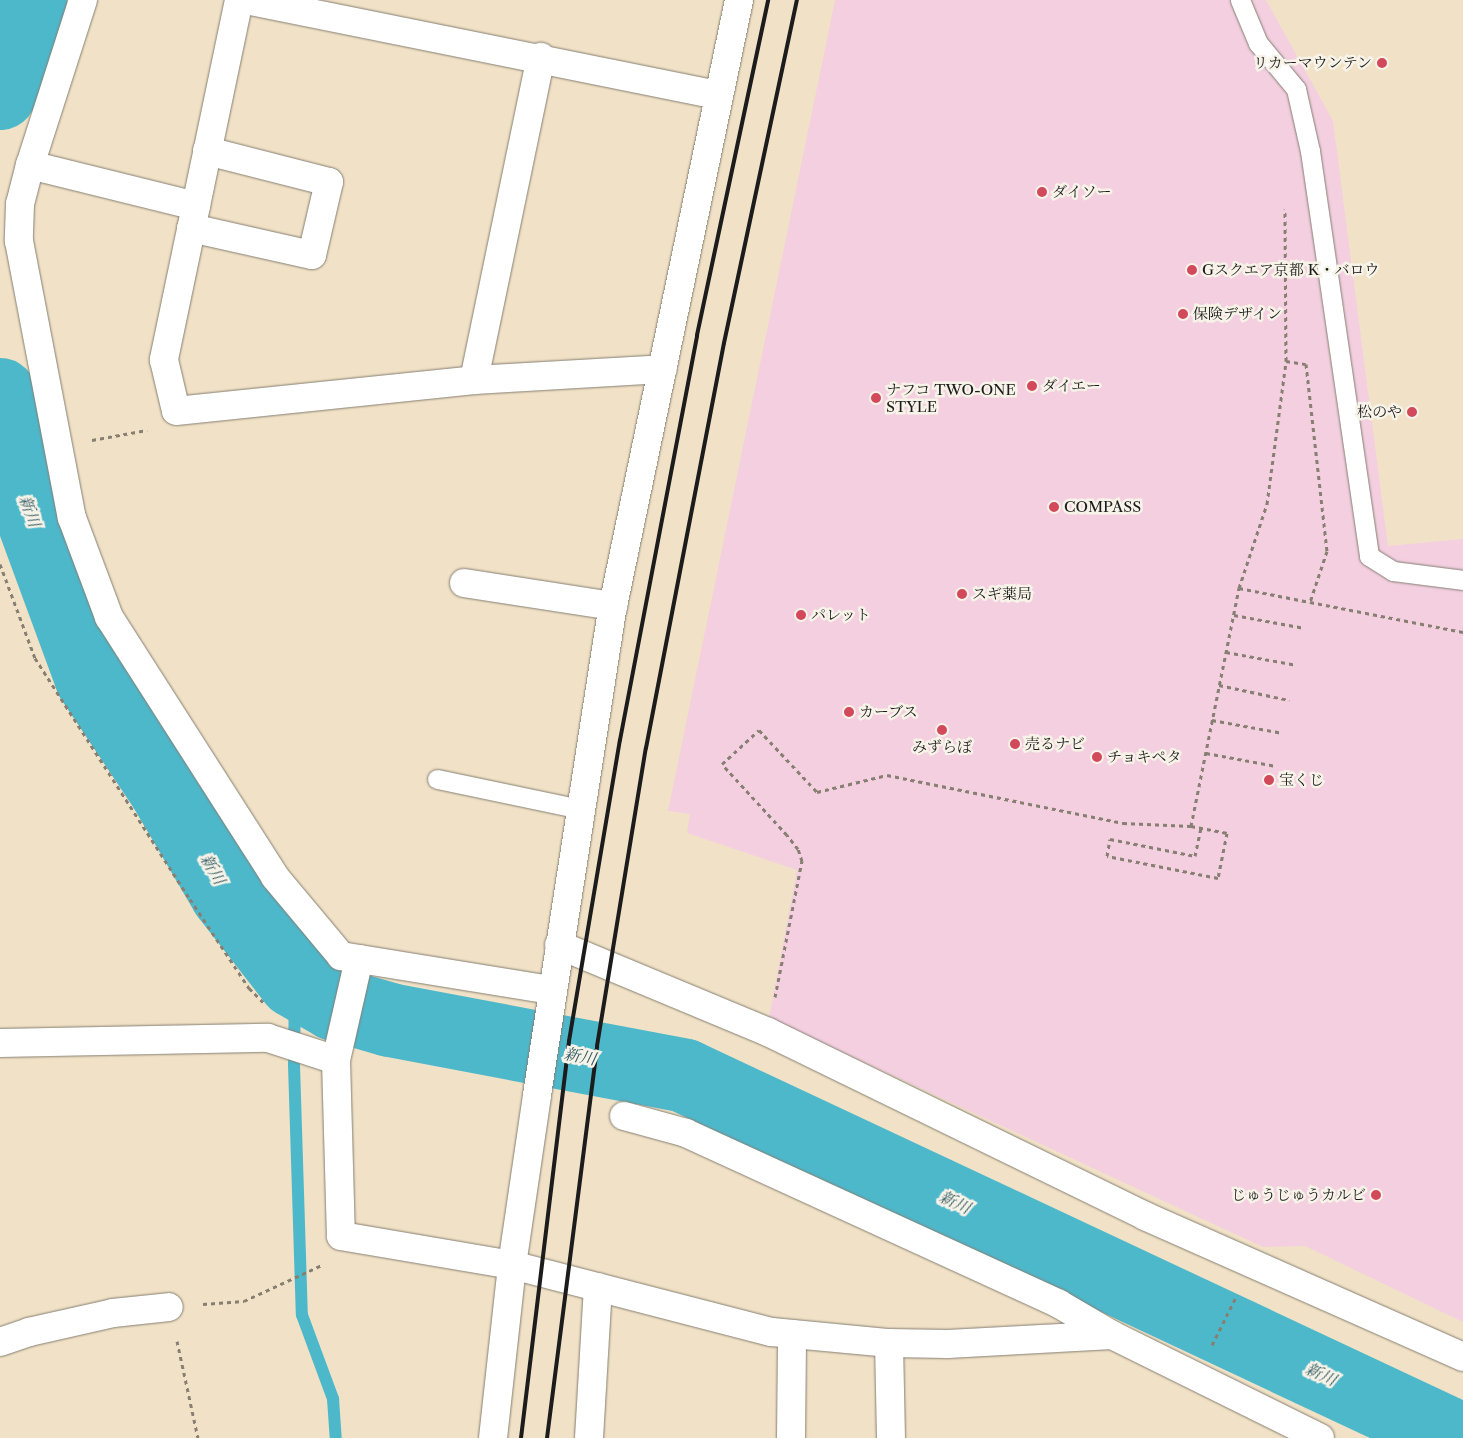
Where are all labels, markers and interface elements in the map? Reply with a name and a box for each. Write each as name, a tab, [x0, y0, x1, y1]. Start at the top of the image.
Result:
place label: リカーマウンテン	[1252, 54, 1372, 72]
marker: リカーマウンテン	[1376, 57, 1388, 69]
place label: ダイソー	[1052, 183, 1112, 201]
marker: ダイソー	[1036, 186, 1048, 198]
place label: Gスクエア京都 K・バロウ	[1202, 261, 1380, 279]
marker: Gスクエア京都 K・バロウ	[1186, 264, 1198, 276]
place label: 保険デザイン	[1193, 305, 1283, 323]
marker: 保険デザイン	[1177, 308, 1189, 320]
place label: ダイエー	[1042, 377, 1102, 395]
place label: ナフコ TWO-ONE STYLE	[886, 380, 1017, 415]
marker: ダイエー	[1026, 380, 1038, 392]
marker: ナフコ TWO-ONE STYLE	[870, 392, 882, 404]
place label: 松のや	[1357, 403, 1402, 421]
marker: 松のや	[1406, 406, 1418, 418]
water label: 新川	[16, 493, 44, 529]
place label: COMPASS	[1064, 498, 1141, 516]
marker: COMPASS	[1048, 501, 1060, 513]
place label: スギ薬局	[972, 585, 1032, 603]
marker: スギ薬局	[956, 588, 968, 600]
place label: パレット	[811, 606, 871, 624]
marker: パレット	[795, 609, 807, 621]
place label: カーブス	[859, 703, 919, 721]
marker: カーブス	[843, 706, 855, 718]
marker: みずらぼ	[936, 724, 948, 736]
place label: 売るナビ	[1025, 735, 1085, 753]
place label: みずらぼ	[912, 738, 972, 756]
marker: 売るナビ	[1009, 738, 1021, 750]
place label: チョキペタ	[1107, 748, 1182, 766]
marker: チョキペタ	[1091, 751, 1103, 763]
place label: 宝くじ	[1279, 771, 1324, 789]
marker: 宝くじ	[1263, 774, 1275, 786]
water label: 新川	[197, 850, 229, 888]
water label: 新川	[562, 1044, 598, 1068]
place label: じゅうじゅうカルビ	[1231, 1186, 1366, 1204]
water label: 新川	[936, 1187, 974, 1217]
marker: じゅうじゅうカルビ	[1370, 1189, 1382, 1201]
water label: 新川	[1302, 1359, 1340, 1389]

